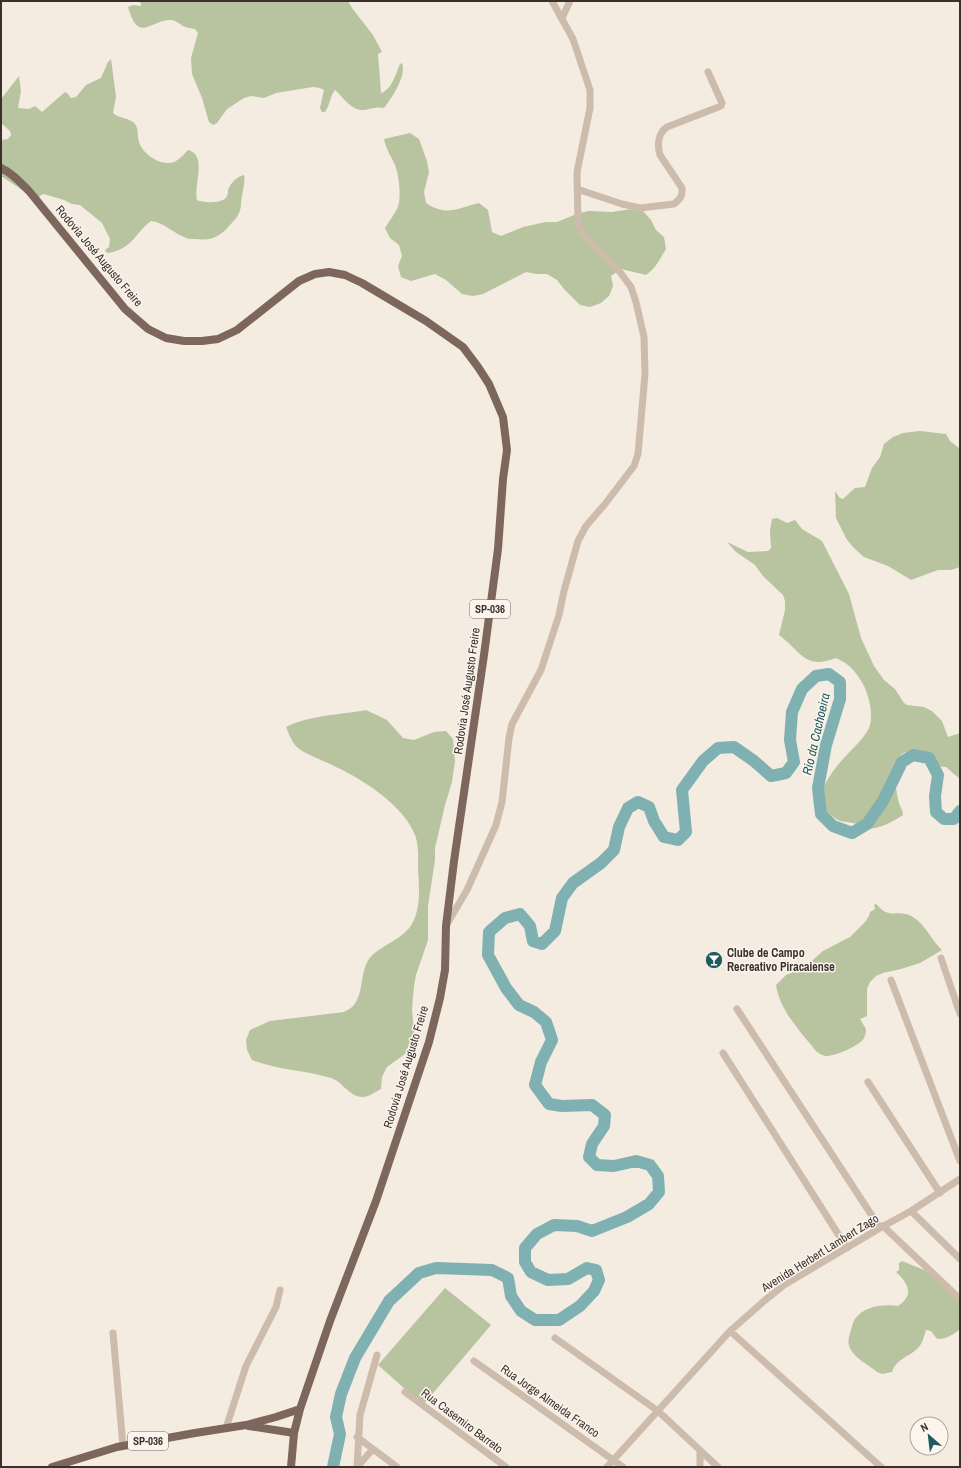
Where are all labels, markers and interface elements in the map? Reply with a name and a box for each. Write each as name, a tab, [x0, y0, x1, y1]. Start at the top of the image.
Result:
street label: Rodovia José Augusto Freire	[52, 202, 146, 310]
road number: SP-036	[470, 600, 510, 618]
street label: Rodovia José Augusto Freire	[450, 627, 484, 755]
water label: Rio da Cachoeira	[798, 691, 834, 777]
place label: Clube de Campo Recreativo Piracaiense	[727, 945, 835, 975]
bar icon: Clube de Campo Recreativo Piracaiense	[704, 950, 724, 970]
street label: Rodovia José Augusto Freire	[380, 1004, 432, 1130]
street label: Avenida Herbert Lambert Zago	[757, 1210, 882, 1296]
street label: Rua Jorge Almeida Franco	[497, 1361, 603, 1441]
street label: Rua Casemiro Barreto	[418, 1385, 506, 1457]
north arrow	[909, 1416, 949, 1456]
text: N	[918, 1419, 930, 1435]
road number: SP-036	[128, 1432, 168, 1450]

